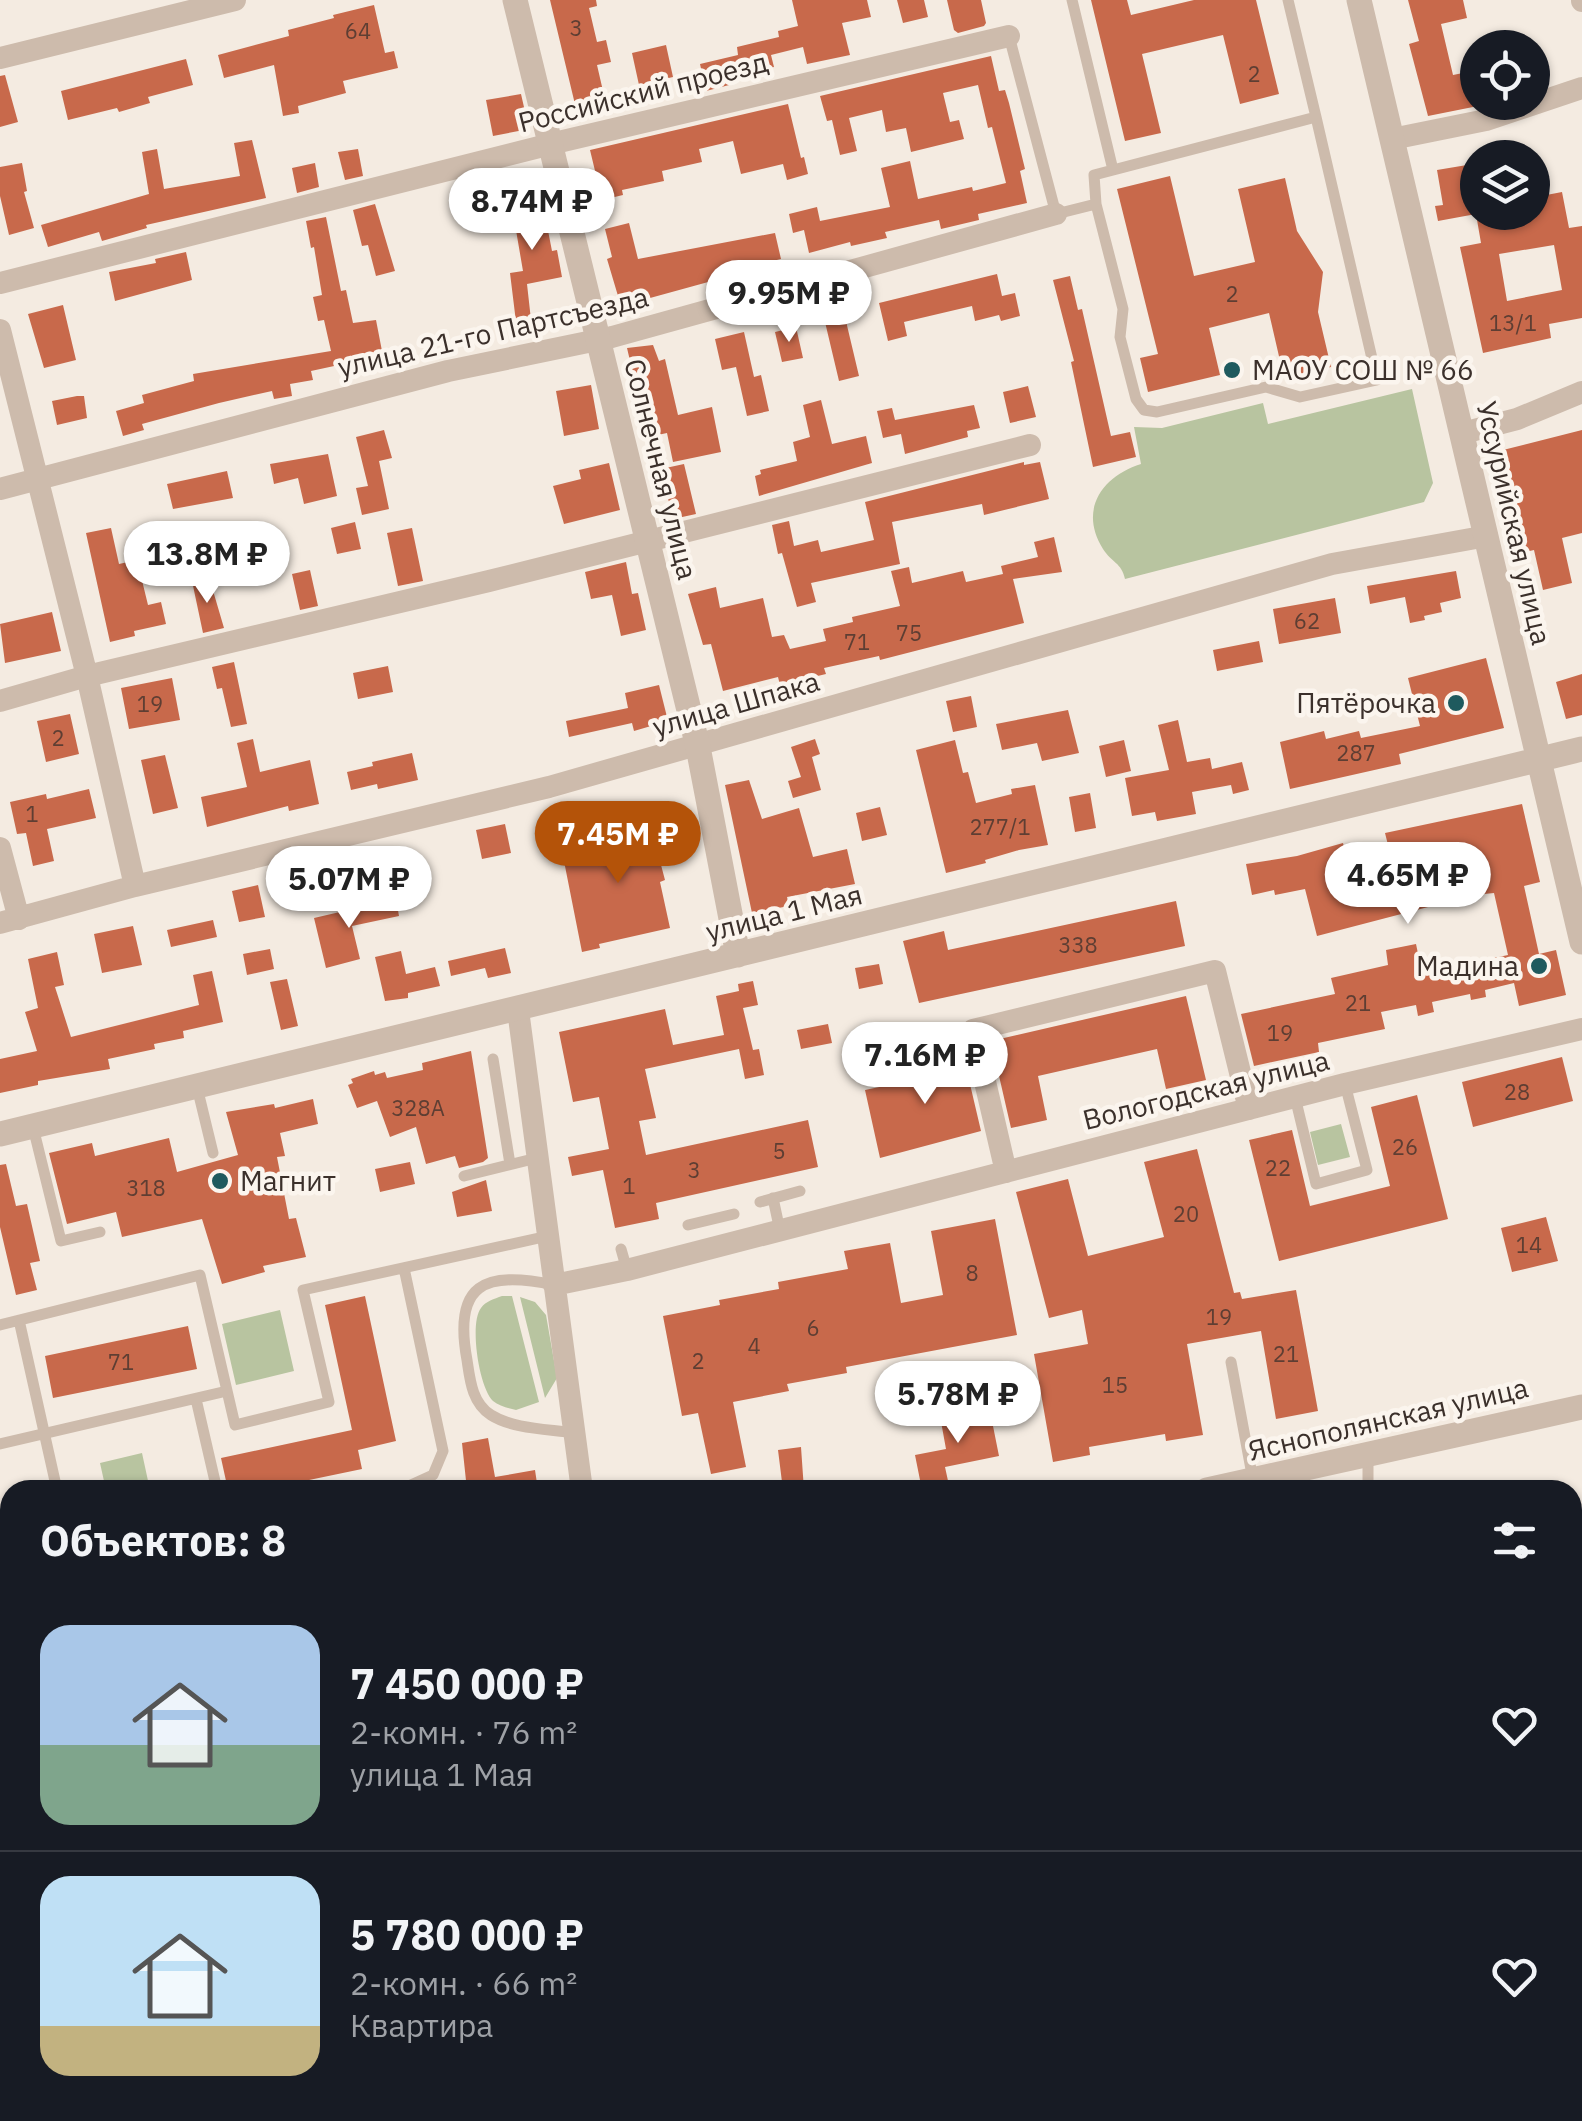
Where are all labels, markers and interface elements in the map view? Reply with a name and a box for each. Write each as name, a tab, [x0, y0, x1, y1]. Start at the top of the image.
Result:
house number: 3	[569, 13, 583, 42]
house number: 64	[345, 16, 371, 45]
map controls	[1460, 30, 1550, 230]
button: locate	[1460, 30, 1550, 120]
street label: Российский проезд	[514, 43, 772, 140]
house number: 2	[1247, 59, 1261, 88]
button: layers	[1460, 140, 1550, 230]
pin: 8.74M ₽	[440, 168, 624, 253]
text: 8.74M ₽	[471, 179, 593, 221]
pin: 9.95M ₽	[697, 260, 881, 345]
text: 9.95M ₽	[728, 271, 850, 313]
street label: улица 21-го Партсъезда	[334, 278, 652, 385]
house number: 2	[1225, 279, 1239, 308]
house number: 13/1	[1489, 308, 1537, 337]
place label: МАОУ СОШ № 66	[1252, 351, 1474, 388]
street label: Солнечная улица	[616, 355, 707, 583]
marker: МАОУ СОШ № 66	[1221, 359, 1243, 381]
street label: Уссурийская улица	[1468, 397, 1561, 648]
pin: 13.8M ₽	[115, 521, 299, 606]
text: 13.8M ₽	[146, 532, 268, 574]
house number: 62	[1294, 606, 1320, 635]
house number: 75	[896, 618, 922, 647]
house number: 71	[844, 627, 870, 656]
street label: улица Шпака	[648, 662, 824, 745]
place label: Пятёрочка	[1296, 684, 1436, 721]
house number: 19	[137, 689, 163, 718]
marker: Пятёрочка	[1445, 692, 1467, 714]
house number: 2	[51, 723, 65, 752]
house number: 287	[1336, 738, 1376, 767]
house number: 1	[25, 799, 39, 828]
pin: 7.45M ₽	[526, 801, 710, 886]
text: 7.45M ₽	[557, 812, 679, 854]
house number: 277/1	[969, 812, 1031, 841]
pin: 4.65M ₽	[1316, 842, 1500, 927]
pin: 5.07M ₽	[257, 846, 441, 931]
text: 4.65M ₽	[1347, 853, 1469, 895]
text: 5.07M ₽	[288, 857, 410, 899]
street label: улица 1 Мая	[702, 875, 866, 950]
house number: 338	[1058, 930, 1098, 959]
place label: Мадина	[1416, 947, 1519, 984]
marker: Мадина	[1528, 955, 1550, 977]
house number: 21	[1345, 988, 1371, 1017]
house number: 19	[1267, 1018, 1293, 1047]
pin: 7.16M ₽	[833, 1022, 1017, 1107]
text: 7.16M ₽	[864, 1033, 986, 1075]
street label: Вологодская улица	[1079, 1041, 1333, 1138]
house number: 28	[1504, 1077, 1530, 1106]
house number: 328А	[391, 1093, 445, 1122]
house number: 26	[1392, 1132, 1418, 1161]
house number: 5	[772, 1136, 786, 1165]
house number: 22	[1265, 1153, 1291, 1182]
house number: 3	[687, 1155, 701, 1184]
place label: Магнит	[240, 1162, 336, 1199]
marker: Магнит	[209, 1170, 231, 1192]
house number: 1	[622, 1171, 636, 1200]
house number: 318	[126, 1173, 166, 1202]
house number: 20	[1173, 1199, 1199, 1228]
house number: 14	[1516, 1230, 1542, 1259]
house number: 8	[965, 1258, 979, 1287]
house number: 19	[1206, 1302, 1232, 1331]
house number: 6	[806, 1313, 820, 1342]
house number: 4	[747, 1331, 761, 1360]
house number: 21	[1273, 1339, 1299, 1368]
house number: 2	[691, 1346, 705, 1375]
house number: 71	[108, 1347, 134, 1376]
pin: 5.78M ₽	[866, 1361, 1050, 1446]
street label: Яснополянская улица	[1244, 1368, 1532, 1469]
house number: 15	[1102, 1370, 1128, 1399]
text: 5.78M ₽	[897, 1372, 1019, 1414]
text: Объектов: 8	[40, 1513, 286, 1568]
icon: filters	[1487, 1513, 1542, 1568]
text: 7 450 000 ₽	[350, 1656, 584, 1711]
icon: home	[120, 1665, 240, 1785]
icon: heart	[1487, 1698, 1542, 1753]
text: 2-комн. · 76 m²	[350, 1711, 577, 1753]
text: улица 1 Мая	[350, 1753, 533, 1795]
text: 5 780 000 ₽	[350, 1907, 584, 1962]
icon: home	[120, 1916, 240, 2036]
icon: heart	[1487, 1949, 1542, 2004]
text: 2-комн. · 66 m²	[350, 1962, 577, 2004]
text: Квартира	[350, 2004, 493, 2046]

